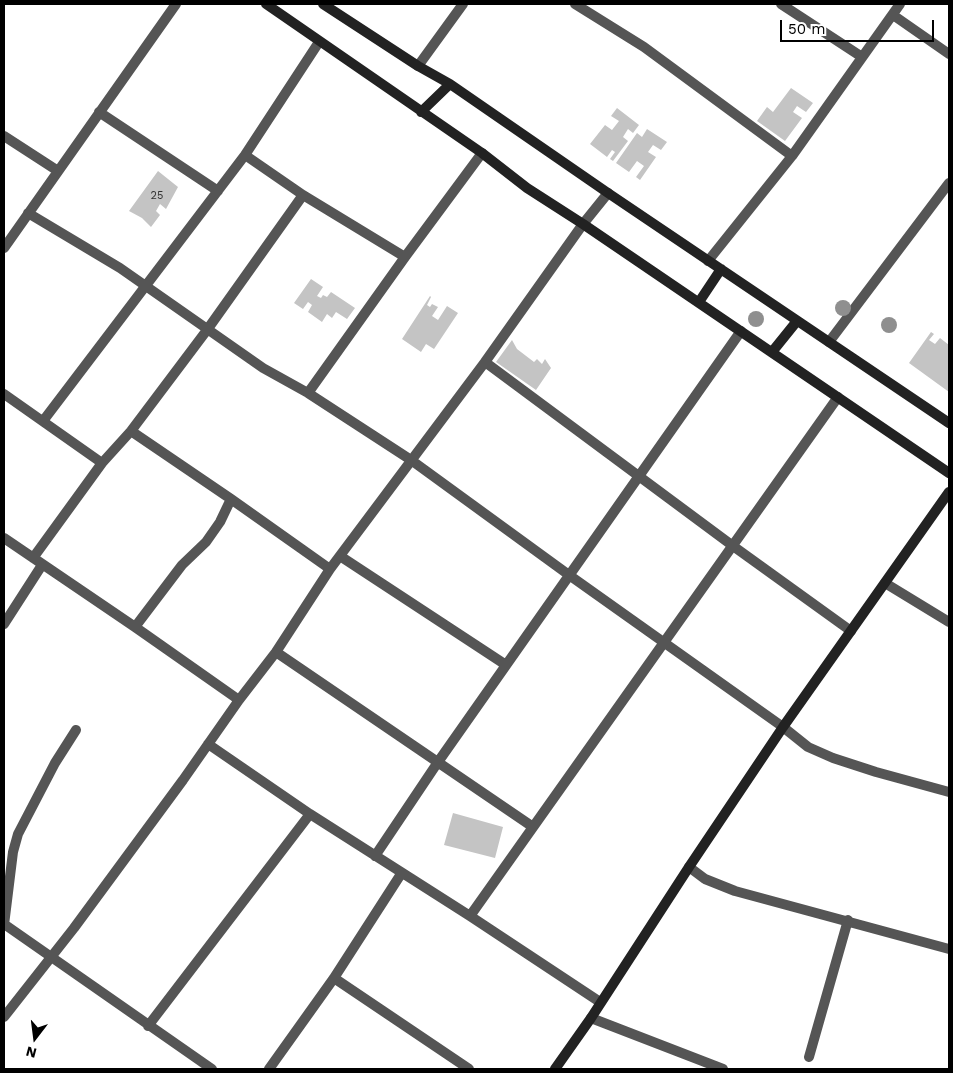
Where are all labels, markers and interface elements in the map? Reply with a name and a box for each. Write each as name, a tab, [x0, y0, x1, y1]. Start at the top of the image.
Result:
scale bar	[783, 10, 937, 42]
text: 50 m	[788, 20, 825, 38]
house number: 25	[151, 189, 163, 203]
north arrow	[10, 1013, 60, 1063]
text: N	[24, 1043, 38, 1062]

